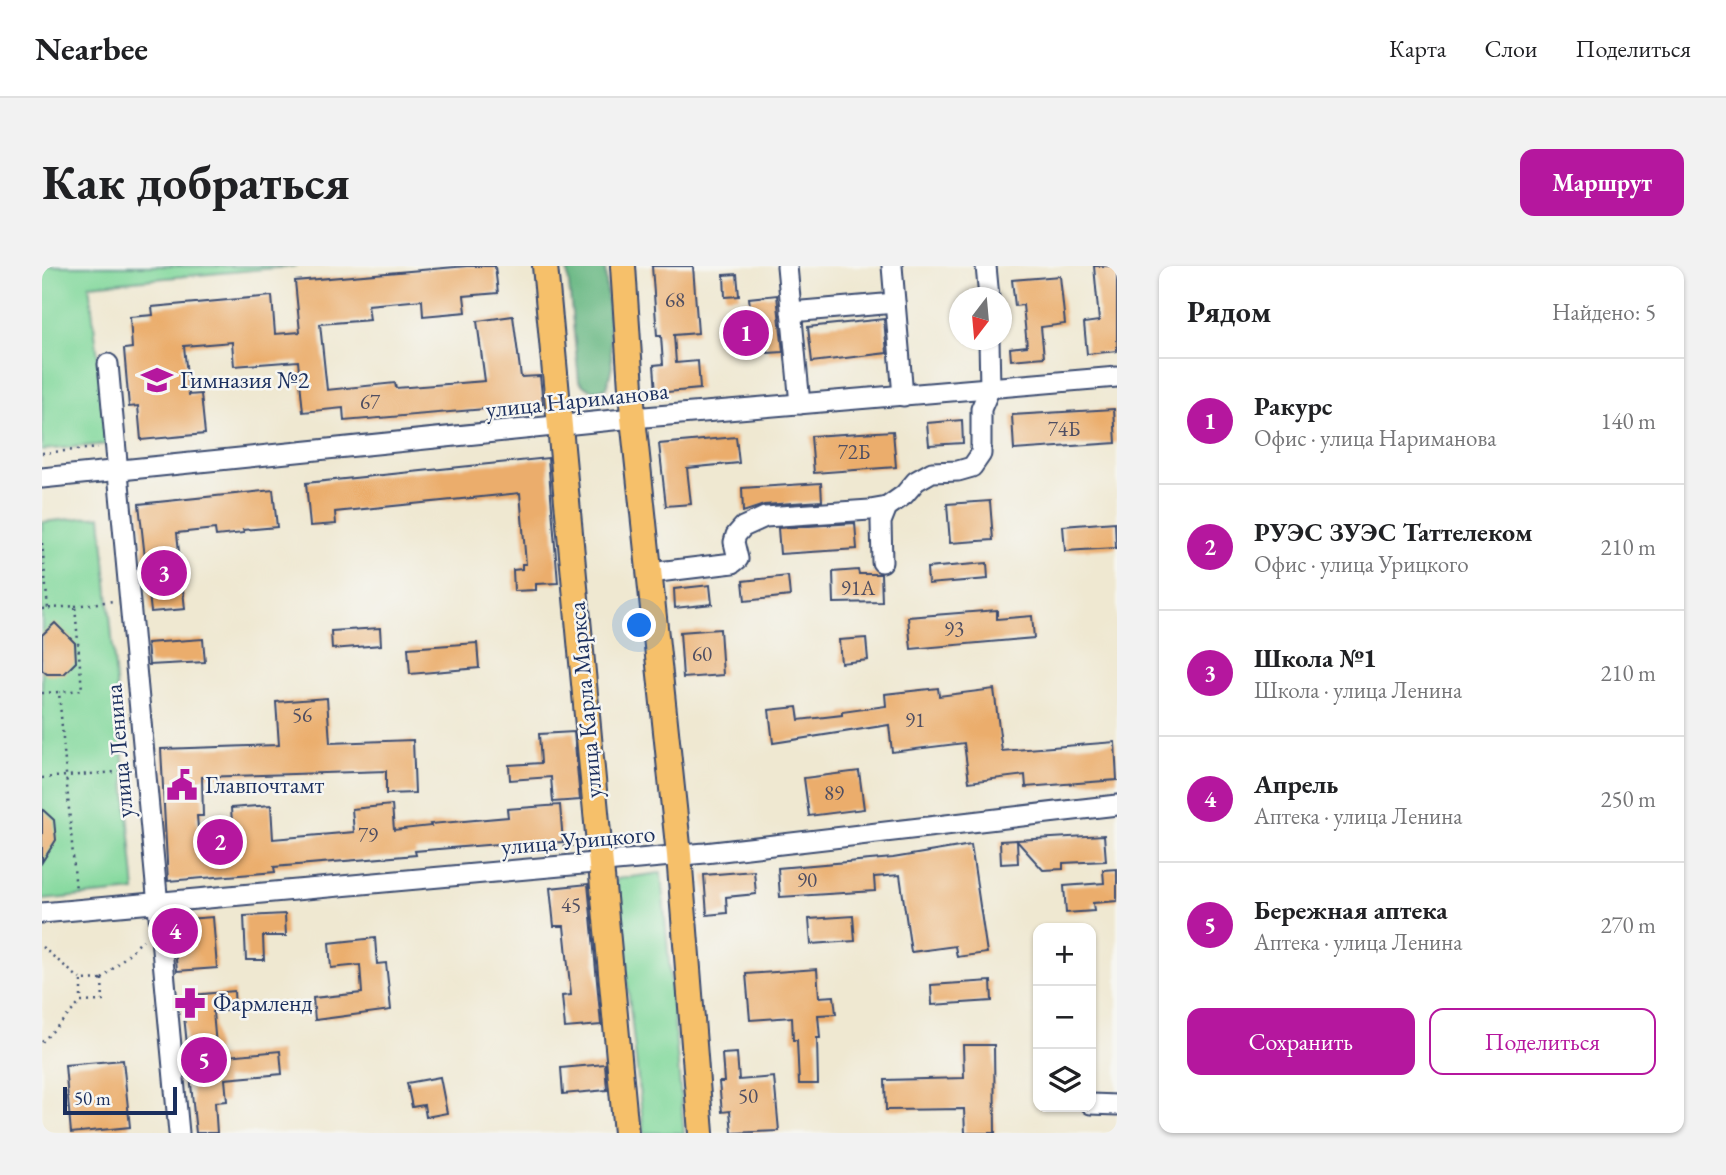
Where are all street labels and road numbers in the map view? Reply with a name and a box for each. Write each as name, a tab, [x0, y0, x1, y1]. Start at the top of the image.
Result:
street label: улица Нариманова	[484, 374, 670, 425]
street label: улица Карла Маркса	[560, 600, 609, 800]
street label: улица Ленина	[97, 682, 140, 819]
street label: улица Урицкого	[500, 817, 656, 862]

